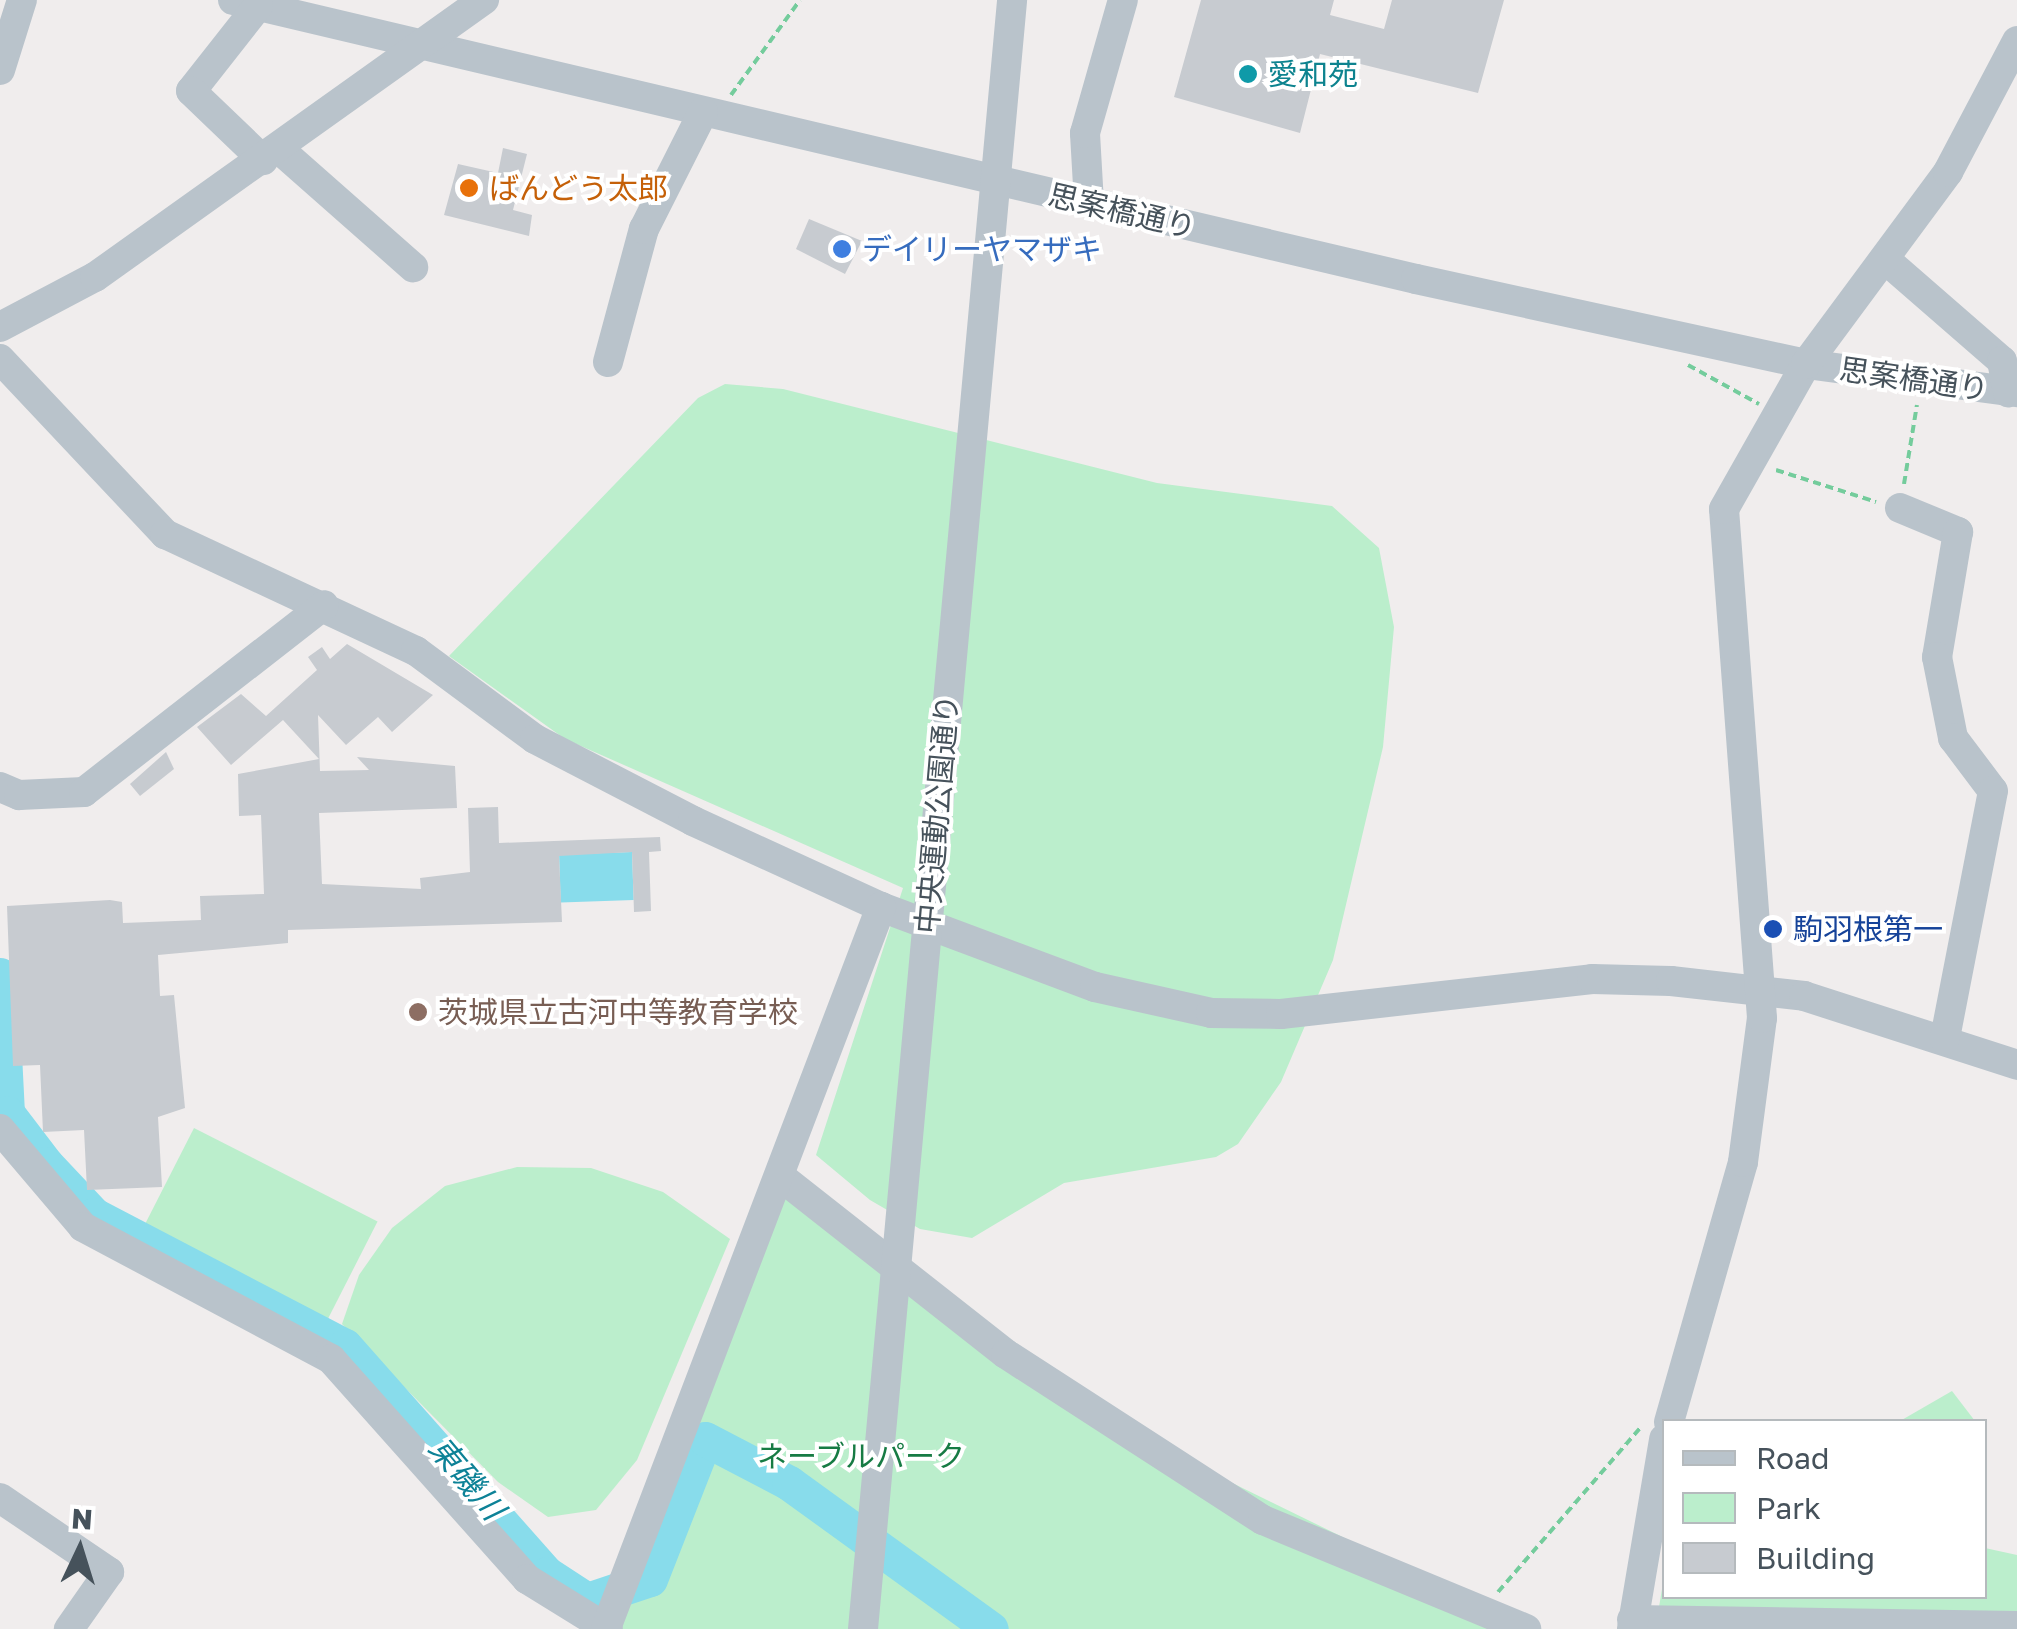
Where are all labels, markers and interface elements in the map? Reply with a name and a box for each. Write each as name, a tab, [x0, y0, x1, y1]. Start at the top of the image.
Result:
place label: 愛和苑	[1268, 56, 1358, 92]
marker: 愛和苑	[1237, 63, 1259, 85]
place label: ばんどう太郎	[489, 170, 669, 206]
marker: ばんどう太郎	[458, 177, 480, 199]
street label: 思案橋通り	[1045, 177, 1199, 245]
place label: デイリーヤマザキ	[862, 231, 1102, 267]
marker: デイリーヤマザキ	[831, 238, 853, 260]
street label: 思案橋通り	[1837, 351, 1991, 407]
street label: 中央運動公園通り	[909, 693, 965, 935]
place label: 駒羽根第一	[1793, 911, 1943, 947]
marker: 駒羽根第一	[1762, 918, 1784, 940]
place label: 茨城県立古河中等教育学校	[438, 994, 798, 1030]
marker: 茨城県立古河中等教育学校	[407, 1001, 429, 1023]
legend	[1662, 1419, 1987, 1599]
water label: 東磯川	[421, 1429, 513, 1527]
park label: ネーブルパーク	[756, 1438, 966, 1474]
text: Road	[1756, 1440, 1830, 1476]
text: Park	[1756, 1490, 1821, 1526]
north arrow	[30, 1499, 130, 1599]
text: N	[70, 1501, 94, 1536]
text: Building	[1756, 1540, 1875, 1576]

